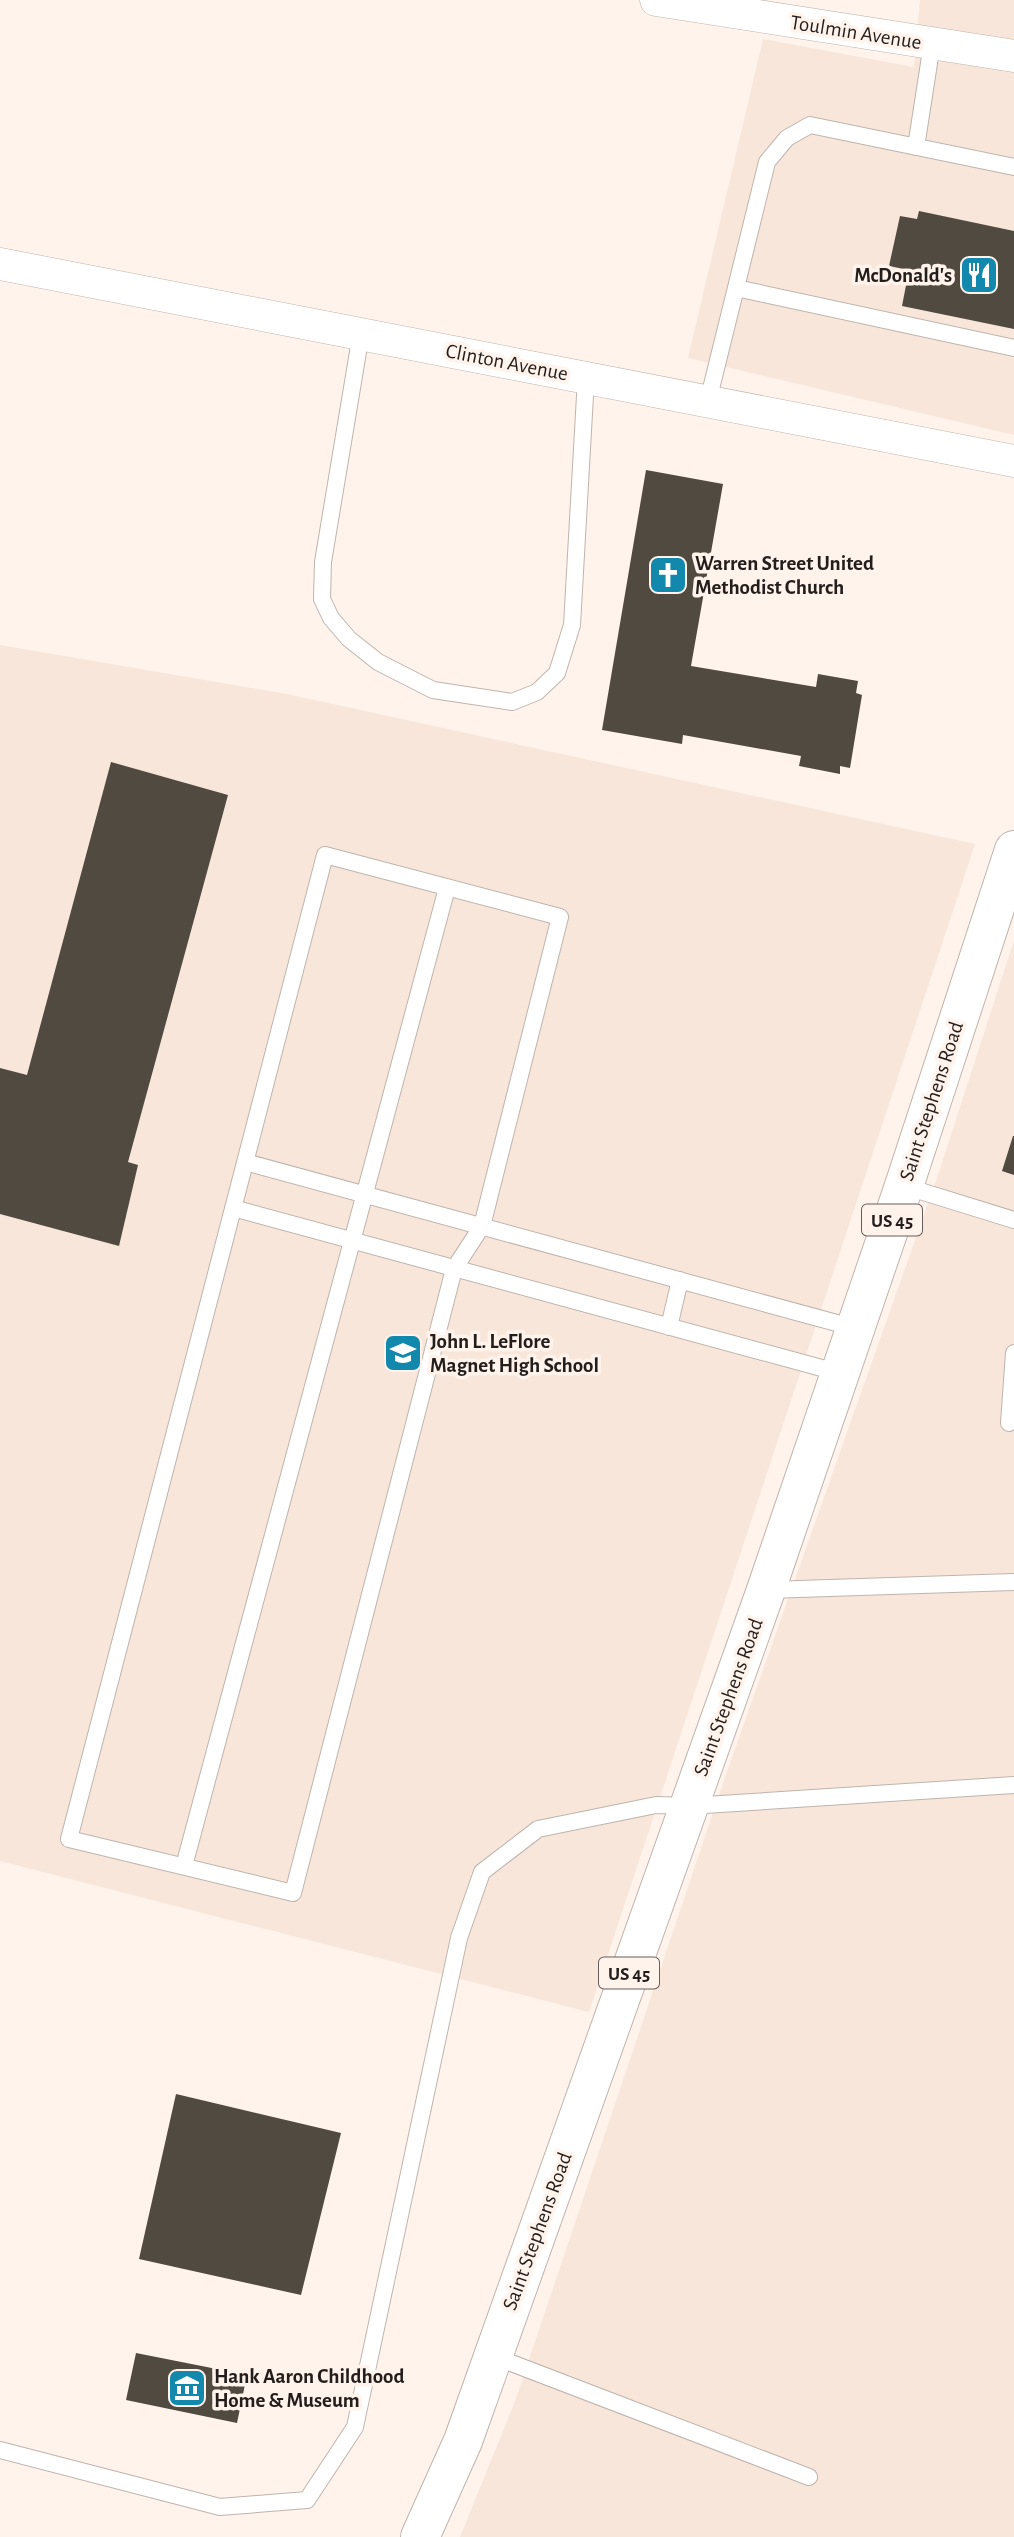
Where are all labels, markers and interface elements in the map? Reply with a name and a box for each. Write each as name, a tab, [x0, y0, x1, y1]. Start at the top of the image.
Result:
street label: Toulmin Avenue	[789, 12, 923, 53]
restaurant icon: McDonald's	[958, 254, 1000, 296]
place label: McDonald's	[854, 265, 952, 286]
street label: Clinton Avenue	[444, 340, 570, 385]
place label: Warren Street United Methodist Church	[695, 553, 874, 598]
church icon: Warren Street United Methodist Church	[647, 554, 689, 596]
street label: Saint Stephens Road	[896, 1019, 967, 1184]
road number: US 45	[862, 1204, 922, 1236]
place label: John L. LeFlore Magnet High School	[430, 1331, 599, 1376]
school or university icon: John L. LeFlore Magnet High School	[382, 1332, 424, 1374]
street label: Saint Stephens Road	[690, 1615, 767, 1779]
road number: US 45	[599, 1957, 659, 1988]
street label: Saint Stephens Road	[499, 2149, 576, 2313]
place label: Hank Aaron Childhood Home & Museum	[214, 2366, 404, 2411]
museum icon: Hank Aaron Childhood Home & Museum	[166, 2367, 208, 2409]

